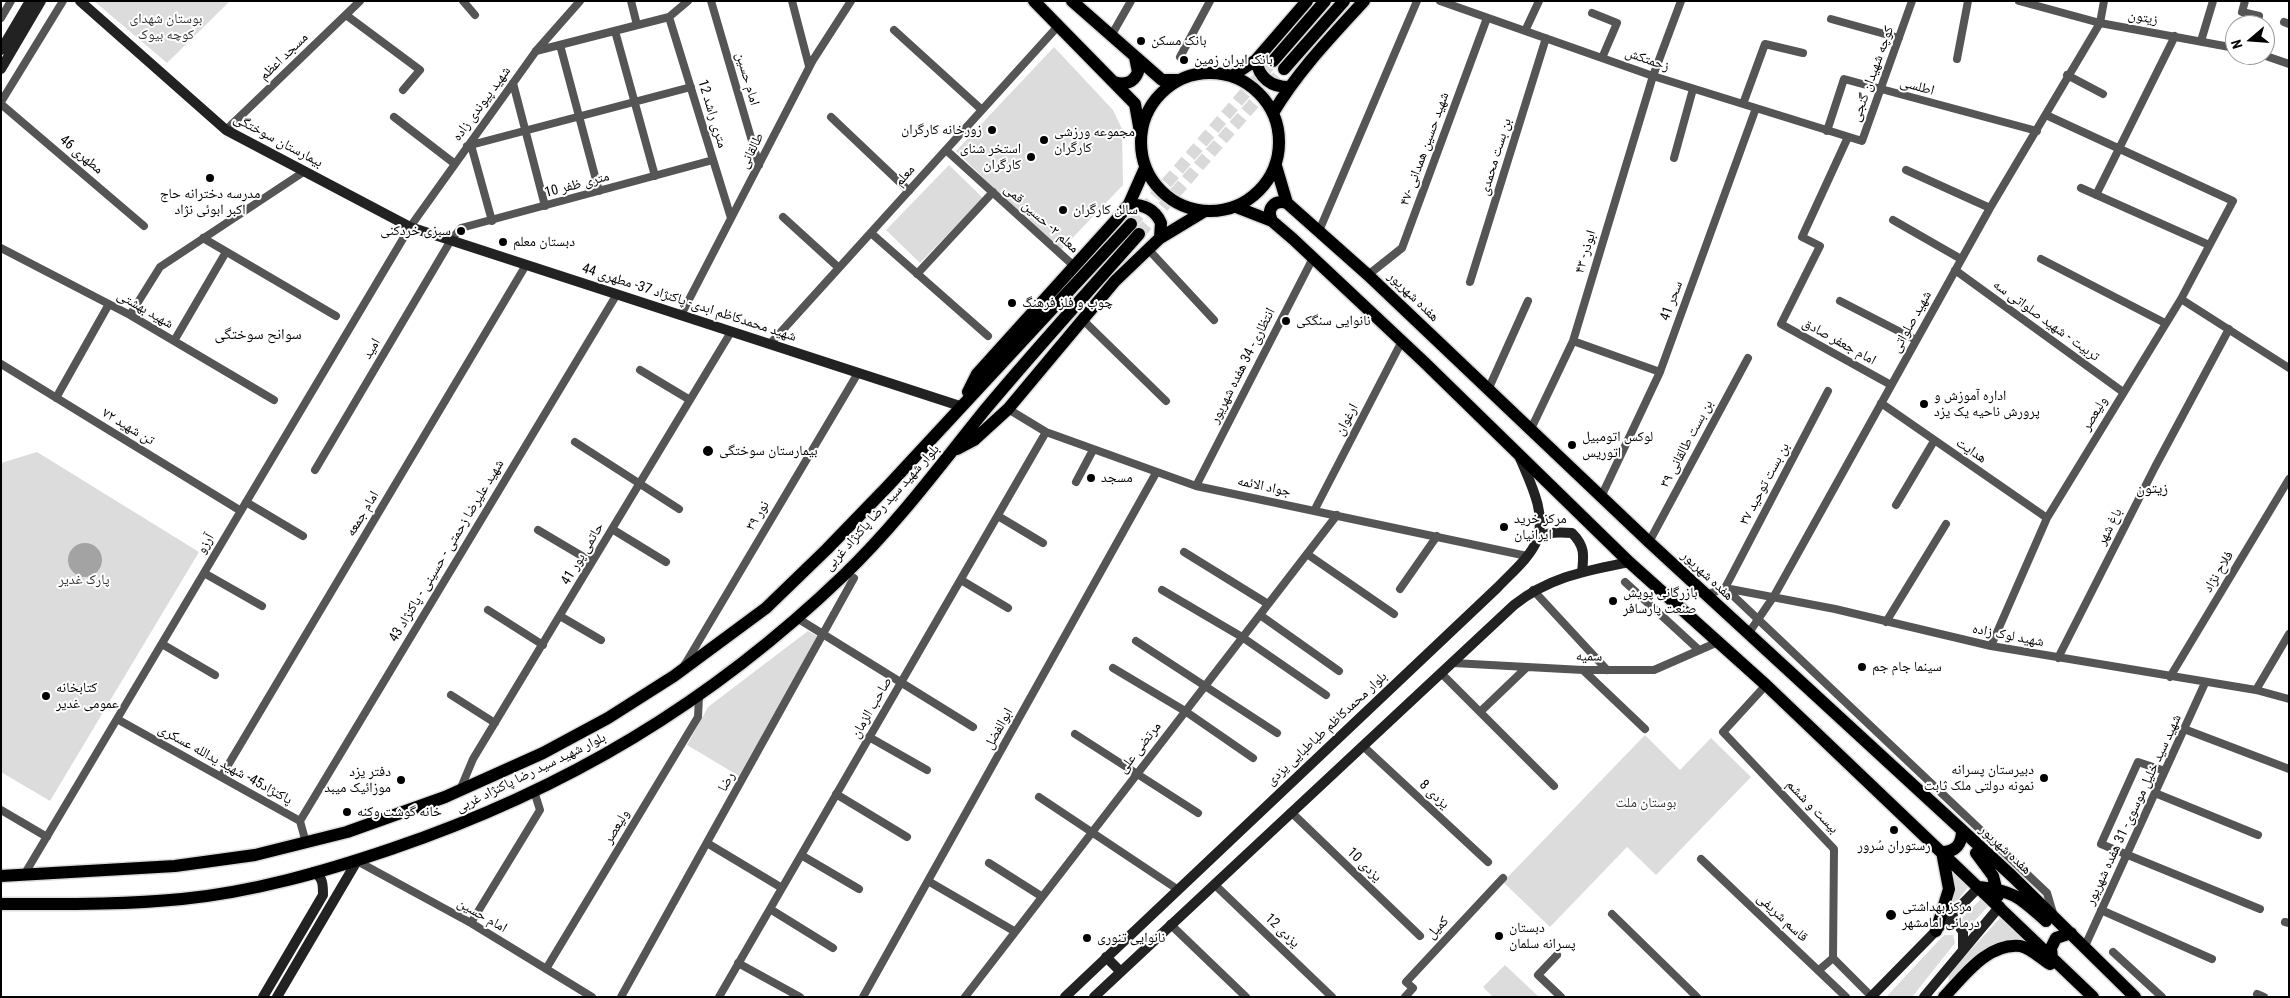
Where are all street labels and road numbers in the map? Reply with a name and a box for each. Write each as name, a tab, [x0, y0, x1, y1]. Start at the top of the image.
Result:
street label: زیتون	[2127, 7, 2159, 29]
street label: کوچه شهیدان گنجی	[1848, 24, 1898, 124]
street label: مسجد اعظم	[256, 30, 312, 84]
street label: زحمتکش	[1623, 45, 1671, 75]
street label: امام حسین	[731, 50, 763, 108]
street label: شهید پیوندی زاده	[449, 63, 515, 145]
street label: اطلسی	[1898, 74, 1936, 100]
street label: 12 متری راشد	[694, 78, 730, 150]
street label: شهید حسین همدانی -۴۷	[1397, 90, 1453, 208]
street label: بیمارستان سوختگی	[231, 110, 325, 172]
street label: بن بست محمدی	[1476, 116, 1516, 198]
street label: طالقانی	[736, 130, 768, 172]
street label: مطهری 46	[56, 132, 106, 178]
street label: معلم	[891, 162, 919, 190]
street label: 10 متری ظفر	[543, 168, 611, 202]
street label: معلم ۲- حسین قمی	[1000, 181, 1082, 257]
street label: ابوذر- ۴۳	[1572, 228, 1600, 276]
street label: شهید محمدکاظم ابدی- پاکنژاد 37- مطهری 44	[580, 260, 798, 346]
street label: هفده شهریور	[1384, 268, 1442, 326]
street label: تربیت - شهید صلواتی سه	[1989, 277, 2103, 365]
street label: سحر 41	[1657, 279, 1687, 323]
street label: شهید بهشتی	[114, 287, 176, 333]
street label: شهید صلواتی	[1888, 288, 1936, 356]
street label: انتظاری- 34 هفده شهریور	[1207, 305, 1279, 427]
street label: امام جعفر صادق	[1799, 315, 1879, 369]
street label: امید	[359, 336, 385, 362]
street label: ولیعصر	[2078, 394, 2112, 434]
street label: بن‌ بست طالقانی ۳۹	[1657, 397, 1717, 491]
street label: ارغوان	[1332, 401, 1362, 439]
street label: ۷۲ تن شهید	[99, 405, 157, 449]
street label: هدایت	[1952, 435, 1990, 467]
street label: بن بست توحید ۳۷	[1736, 440, 1794, 528]
street label: بلوار شهید سید رضا پاکنژاد غربی	[821, 441, 943, 575]
street label: شهید علیرضا زحمتی - حسینی - پاکنژاد 43	[386, 457, 508, 645]
street label: جواد الائمه	[1236, 473, 1292, 501]
street label: امام جمعه	[343, 488, 383, 540]
street label: نور ۳۹	[743, 498, 773, 534]
street label: باغ شهر	[2094, 506, 2126, 548]
street label: حاتمی پور 41	[558, 520, 608, 588]
street label: آرزو	[193, 531, 219, 557]
street label: هفده شهریور	[1677, 548, 1737, 604]
street label: فلاح نژاد	[2200, 548, 2238, 596]
street label: شهید لوک زاده	[1971, 621, 2045, 651]
street label: سمیه	[1576, 648, 1602, 666]
street label: بلوار محمدکاظم طباطبایی یزدی	[1263, 669, 1391, 789]
street label: صاحب الزمان	[848, 674, 896, 742]
street label: ابوالفضل	[981, 705, 1017, 753]
street label: شهید سید خلیل موسوی- 31 هفده شهریور	[2082, 712, 2186, 908]
street label: مرتضی علی	[1115, 719, 1165, 777]
street label: پاکنژاد45- شهید یدالله عسکری	[155, 721, 295, 809]
street label: بلوار شهید سید رضا پاکنژاد غربی	[453, 729, 609, 817]
street label: رضا	[715, 769, 739, 795]
street label: یزدی 8	[1415, 777, 1453, 813]
street label: بیست و ششم	[1782, 777, 1842, 837]
street label: ولیعصر	[600, 807, 634, 847]
street label: هفده شهریور	[1975, 822, 2035, 878]
street label: یزدی 10	[1343, 844, 1385, 886]
street label: قاسم شریفی	[1753, 890, 1811, 946]
street label: امام حسین	[454, 895, 510, 937]
street label: یزدی 12	[1261, 910, 1303, 952]
street label: کمیل	[1423, 913, 1453, 943]

